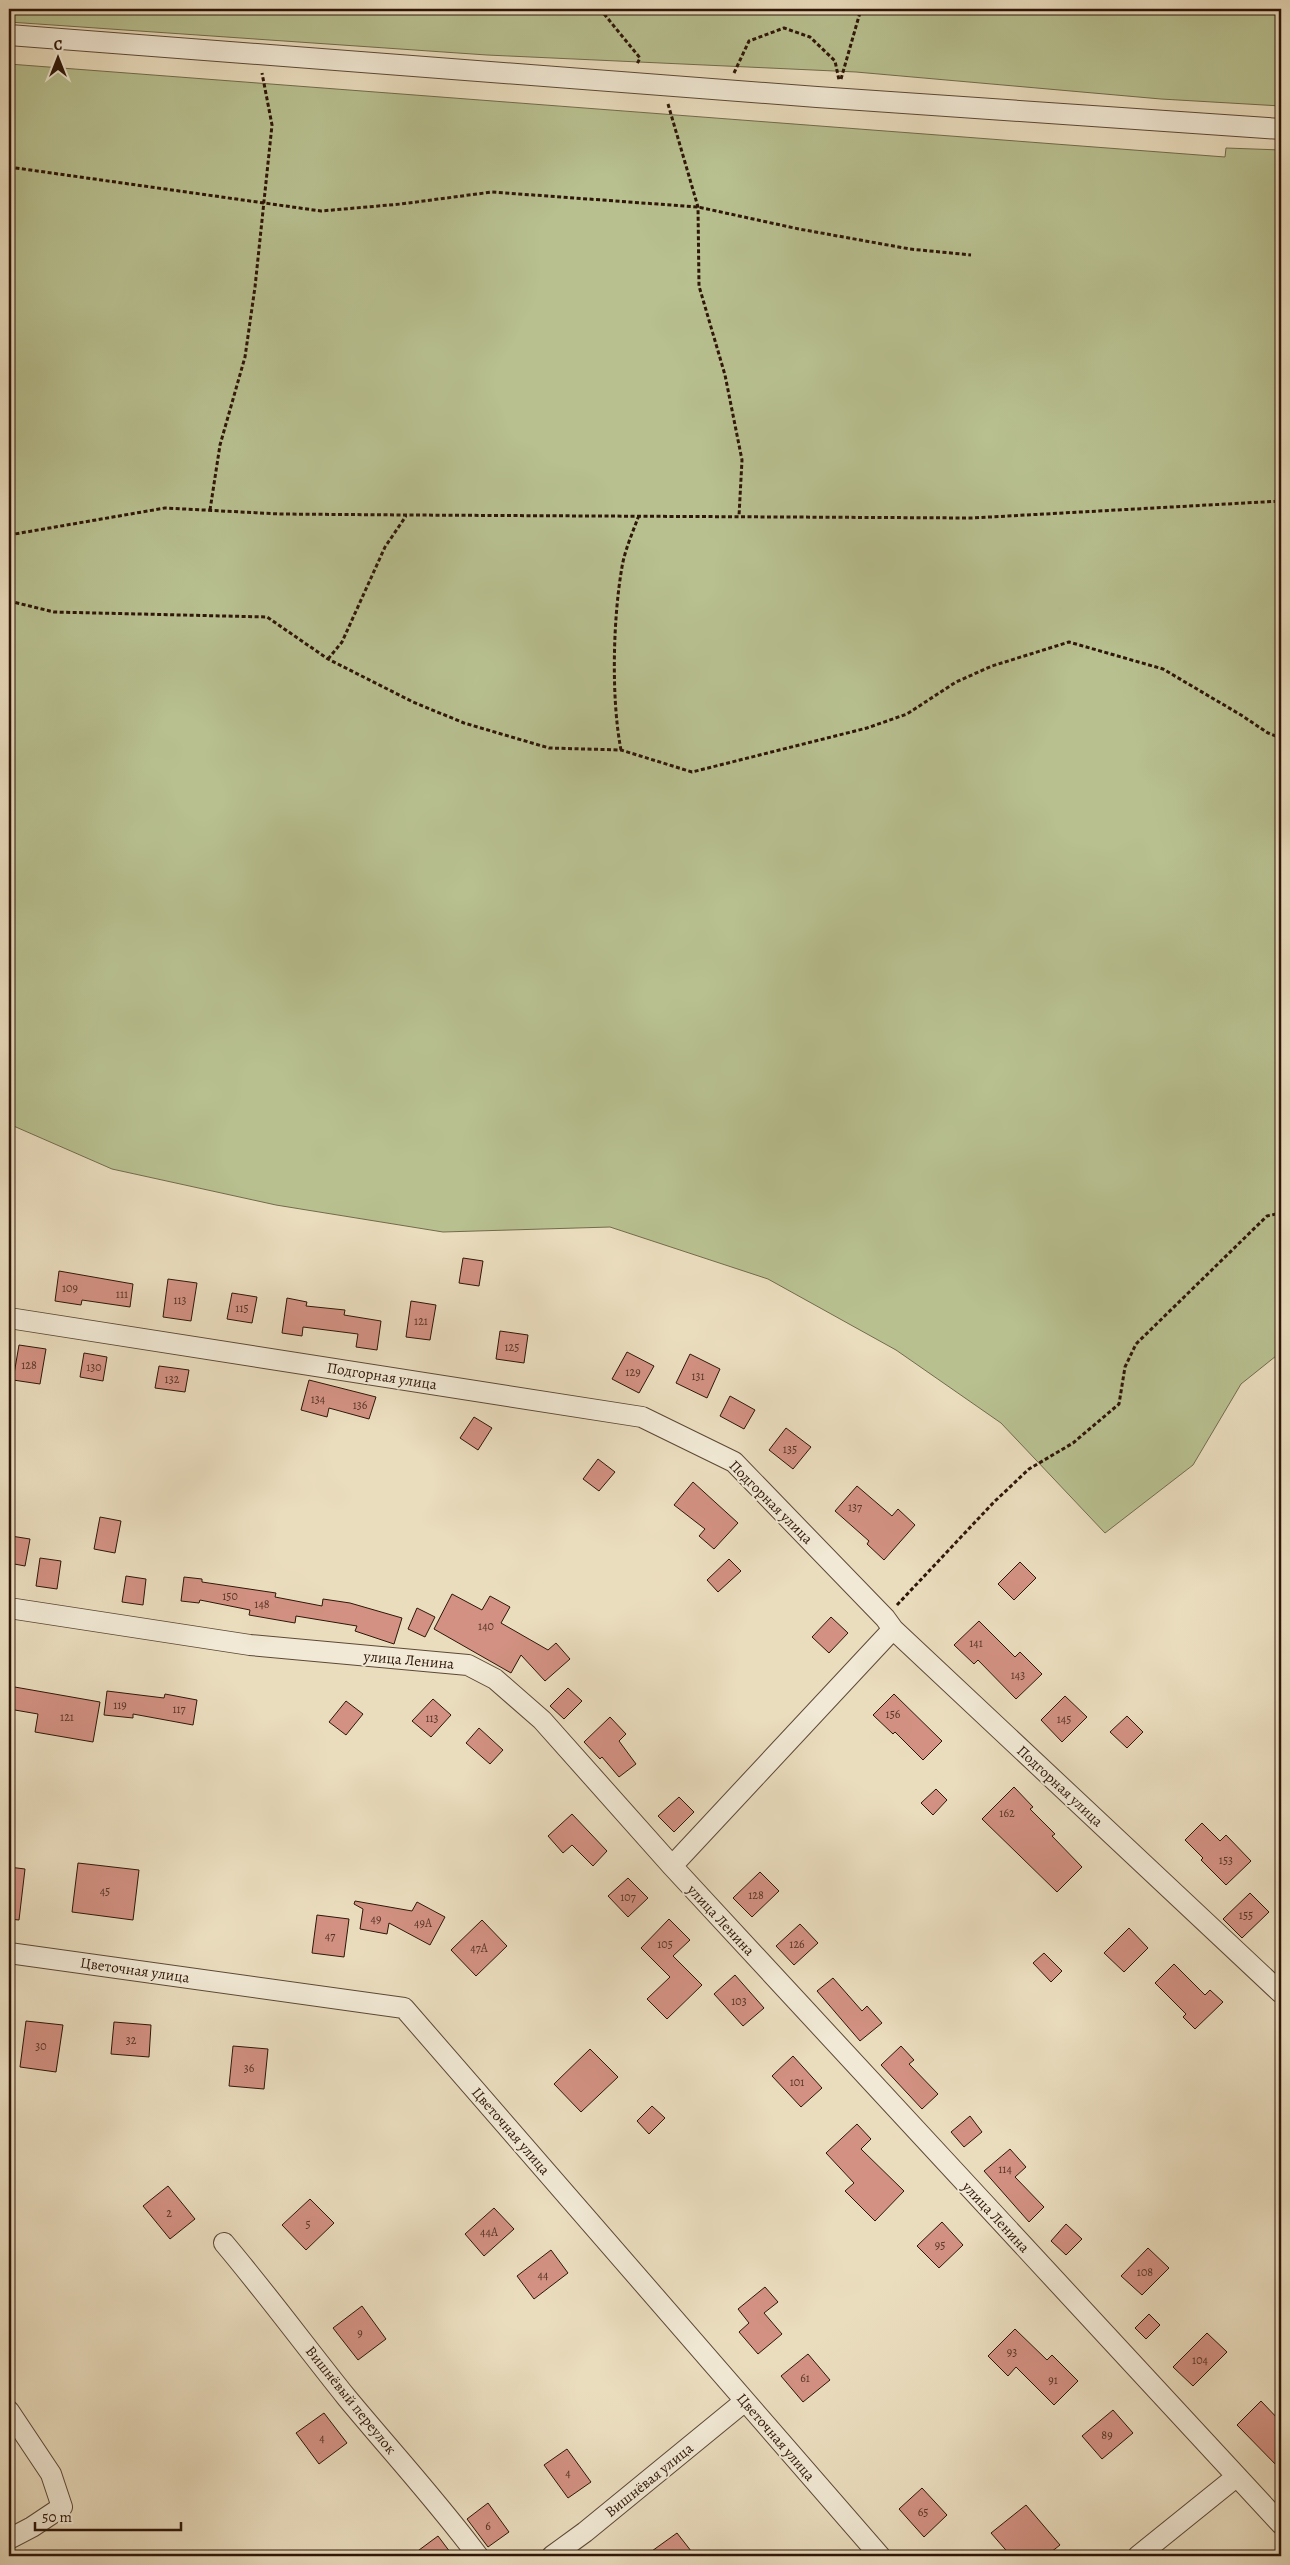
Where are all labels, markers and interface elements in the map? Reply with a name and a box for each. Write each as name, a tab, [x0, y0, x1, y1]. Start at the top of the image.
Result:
north arrow	[32, 32, 82, 82]
text: С	[54, 36, 63, 55]
house number: 109	[62, 1280, 78, 1296]
house number: 111	[116, 1286, 128, 1302]
house number: 113	[173, 1292, 187, 1308]
house number: 115	[235, 1300, 249, 1316]
house number: 121	[414, 1313, 428, 1329]
house number: 125	[505, 1339, 519, 1355]
house number: 128	[21, 1357, 37, 1373]
street label: Подгорная улица	[326, 1357, 439, 1395]
house number: 130	[86, 1359, 102, 1375]
house number: 129	[625, 1364, 641, 1380]
house number: 131	[691, 1368, 705, 1384]
house number: 132	[165, 1371, 180, 1387]
house number: 134	[311, 1391, 326, 1407]
house number: 136	[353, 1397, 368, 1413]
house number: 135	[783, 1441, 797, 1457]
street label: Подгорная улица	[725, 1456, 817, 1548]
house number: 137	[848, 1499, 863, 1515]
house number: 150	[222, 1588, 238, 1604]
house number: 148	[254, 1596, 270, 1612]
house number: 140	[478, 1618, 494, 1634]
house number: 141	[969, 1635, 983, 1651]
street label: улица Ленина	[362, 1646, 455, 1674]
house number: 143	[1011, 1667, 1025, 1683]
house number: 119	[113, 1697, 127, 1713]
house number: 117	[172, 1701, 187, 1717]
house number: 156	[886, 1706, 901, 1722]
house number: 121	[60, 1709, 74, 1725]
house number: 113	[425, 1710, 439, 1726]
house number: 145	[1057, 1711, 1071, 1727]
street label: Подгорная улица	[1013, 1741, 1108, 1831]
house number: 162	[999, 1805, 1015, 1821]
house number: 153	[1219, 1852, 1233, 1868]
street label: улица Ленина	[682, 1879, 759, 1960]
house number: 45	[100, 1883, 110, 1899]
house number: 128	[748, 1887, 764, 1903]
house number: 107	[620, 1889, 637, 1905]
house number: 155	[1239, 1907, 1253, 1923]
house number: 49	[371, 1911, 381, 1927]
house number: 49А	[414, 1915, 433, 1931]
house number: 47	[325, 1928, 336, 1944]
house number: 105	[657, 1936, 673, 1952]
house number: 126	[789, 1936, 805, 1952]
house number: 47А	[470, 1940, 489, 1956]
street label: Цветочная улица	[79, 1952, 191, 1988]
house number: 103	[731, 1993, 747, 2009]
house number: 32	[126, 2032, 137, 2048]
house number: 30	[35, 2038, 47, 2054]
house number: 36	[244, 2060, 255, 2076]
house number: 101	[790, 2074, 804, 2090]
street label: Цветочная улица	[467, 2083, 555, 2179]
house number: 114	[998, 2161, 1012, 2177]
street label: улица Ленина	[957, 2176, 1034, 2257]
house number: 2	[166, 2205, 172, 2221]
house number: 5	[305, 2216, 311, 2232]
house number: 44А	[480, 2224, 499, 2240]
house number: 95	[935, 2237, 945, 2253]
house number: 108	[1137, 2264, 1153, 2280]
house number: 44	[538, 2267, 549, 2283]
house number: 9	[357, 2325, 363, 2341]
street label: Вишнёвый переулок	[301, 2342, 401, 2459]
house number: 93	[1007, 2344, 1017, 2360]
house number: 104	[1192, 2352, 1209, 2368]
house number: 61	[800, 2370, 810, 2386]
house number: 91	[1048, 2372, 1058, 2388]
street label: Цветочная улица	[732, 2389, 820, 2485]
house number: 89	[1101, 2427, 1113, 2443]
house number: 4	[319, 2430, 325, 2446]
street label: Вишнёвая улица	[601, 2438, 697, 2522]
house number: 4	[565, 2465, 571, 2481]
scale bar	[35, 2500, 181, 2532]
house number: 65	[918, 2504, 928, 2520]
text: 50 m	[42, 2507, 72, 2527]
house number: 6	[485, 2518, 491, 2534]

